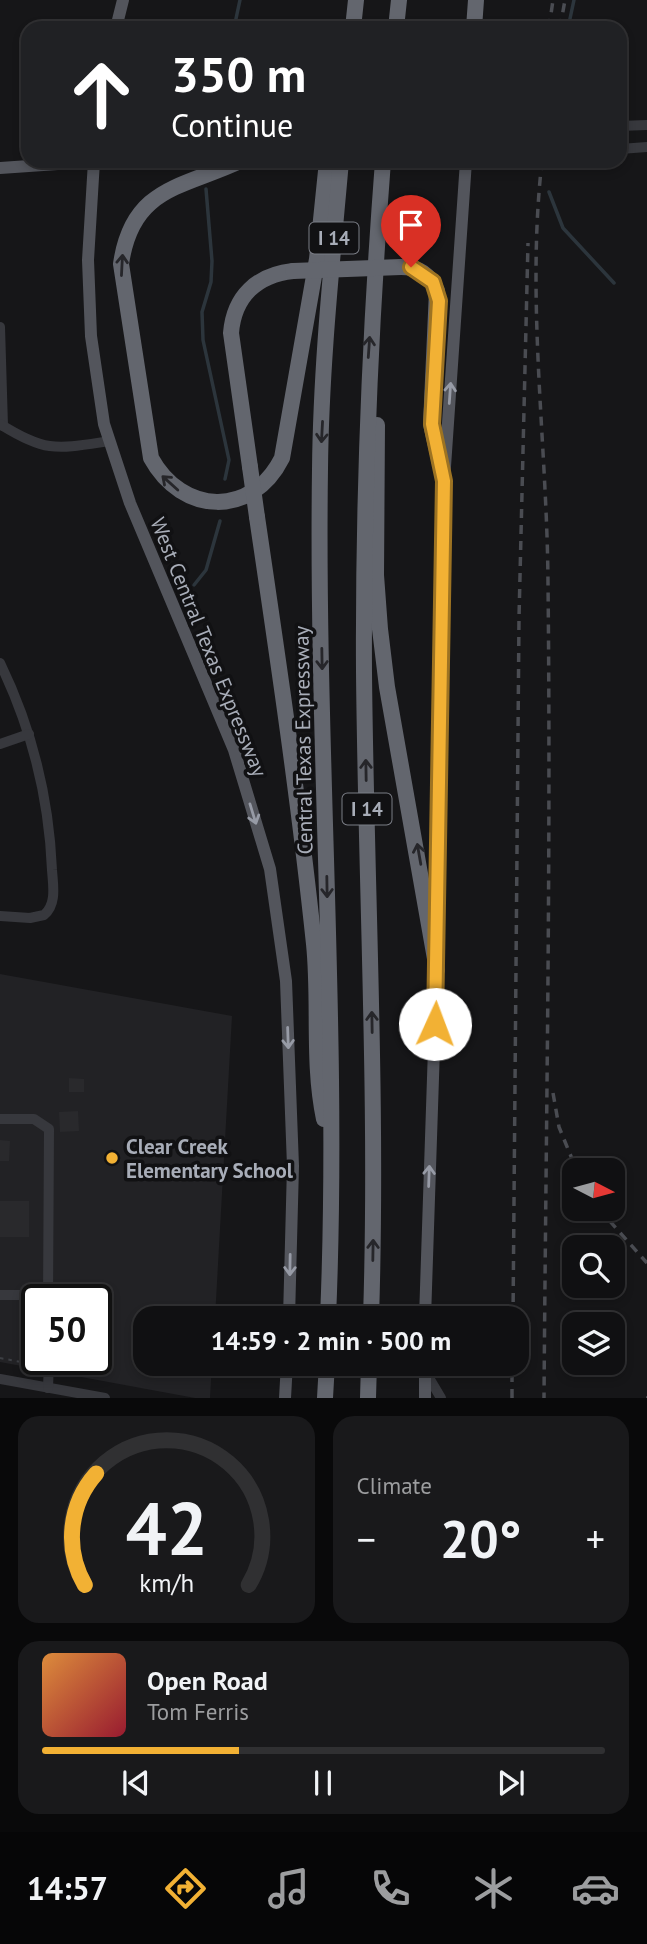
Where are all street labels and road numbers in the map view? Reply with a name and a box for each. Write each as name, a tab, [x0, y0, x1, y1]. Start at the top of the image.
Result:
road number: I 14	[310, 222, 358, 254]
street label: West Central Texas Expressway	[145, 513, 274, 781]
street label: Central Texas Expressway	[288, 625, 318, 855]
road number: I 14	[342, 794, 392, 824]

